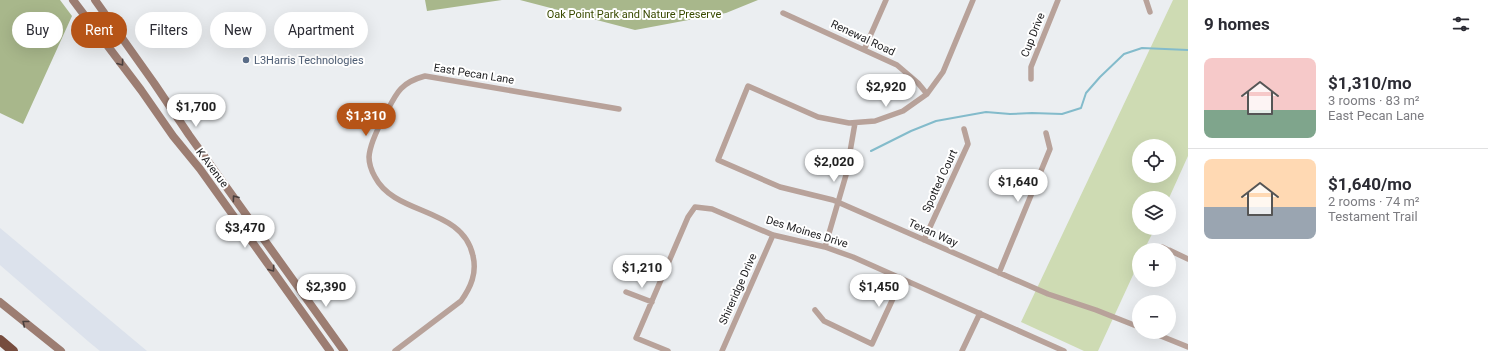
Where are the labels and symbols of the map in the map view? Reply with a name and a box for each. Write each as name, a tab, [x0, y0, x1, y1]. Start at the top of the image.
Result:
park label: Oak Point Park and Nature Preserve	[547, 8, 721, 21]
street label: Cup Drive	[1018, 11, 1048, 59]
street label: Renewal Road	[829, 17, 897, 59]
place label: L3Harris Technologies	[254, 54, 364, 67]
marker: L3Harris Technologies	[241, 55, 251, 65]
one-way arrow	[116, 59, 123, 66]
street label: East Pecan Lane	[433, 61, 515, 87]
pin: $2,920	[853, 74, 919, 108]
pin: $1,700	[163, 94, 229, 128]
pin: $1,310	[333, 103, 399, 137]
street label: K Avenue	[193, 146, 231, 190]
street label: Spotted Court	[920, 147, 960, 215]
pin: $2,020	[801, 149, 867, 183]
pin: $1,640	[985, 169, 1051, 203]
one-way arrow	[233, 196, 240, 203]
street label: Des Moines Drive	[764, 213, 850, 251]
pin: $3,470	[212, 215, 278, 249]
street label: Texan Way	[906, 216, 960, 250]
street label: Shireridge Drive	[716, 251, 760, 327]
pin: $1,210	[609, 255, 675, 289]
one-way arrow	[267, 265, 274, 272]
pin: $2,390	[293, 274, 359, 308]
pin: $1,450	[846, 274, 912, 308]
one-way arrow	[22, 320, 30, 327]

